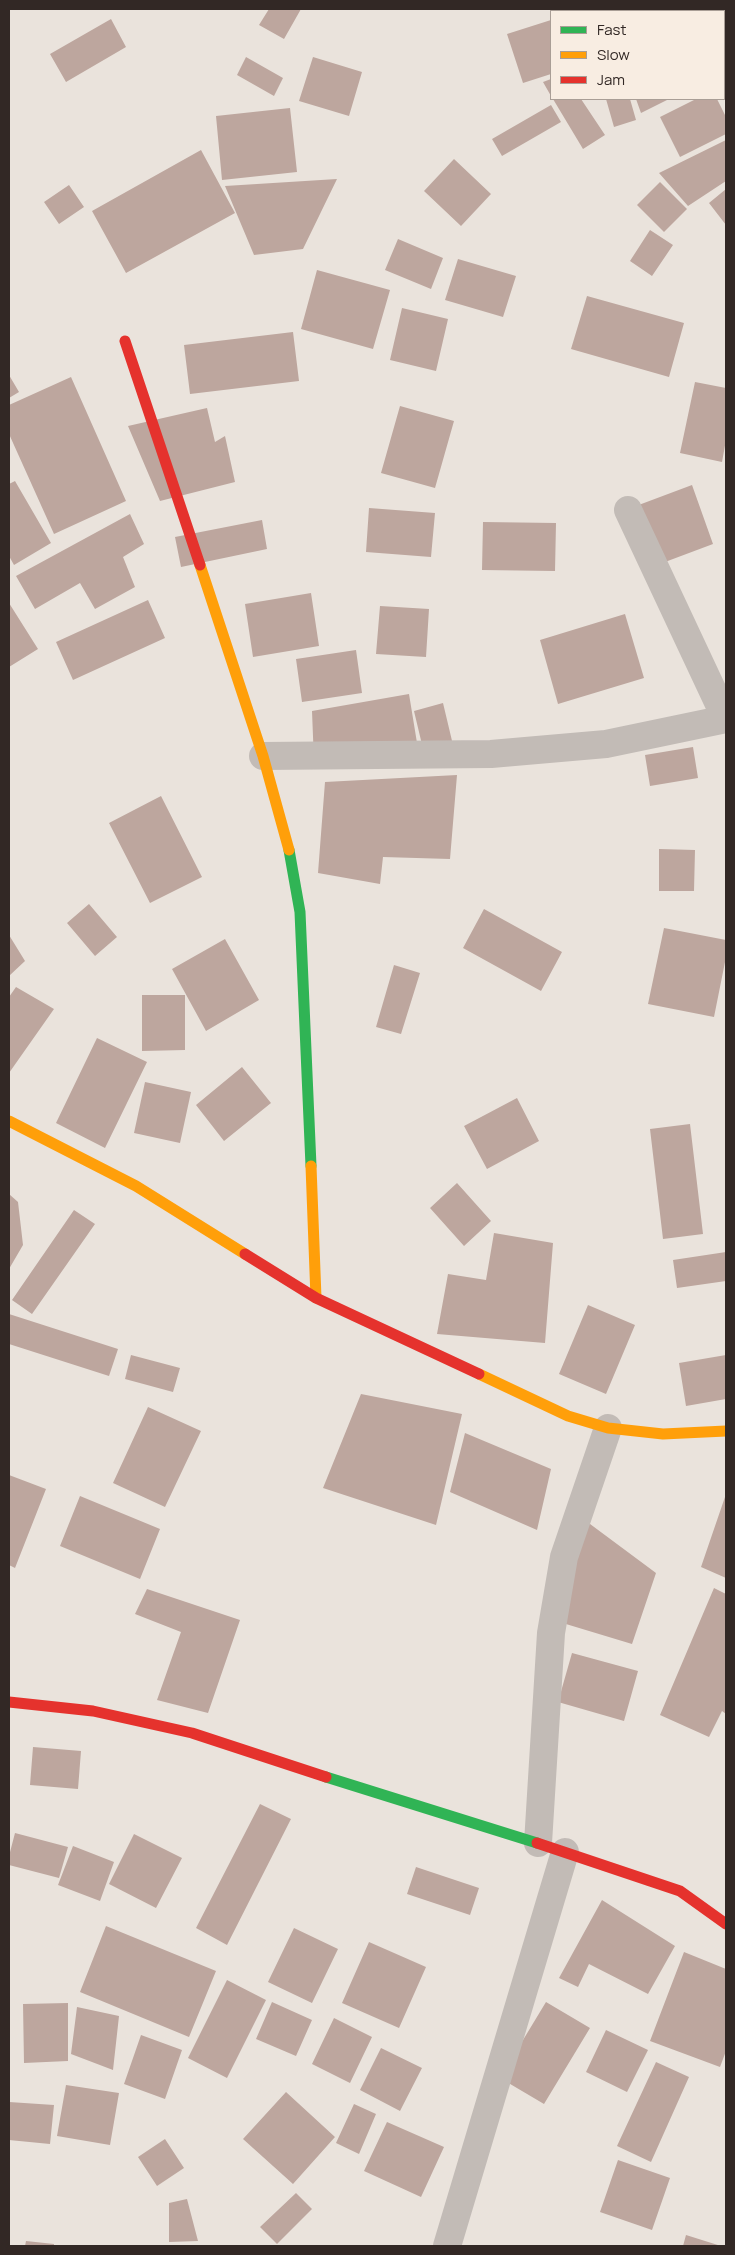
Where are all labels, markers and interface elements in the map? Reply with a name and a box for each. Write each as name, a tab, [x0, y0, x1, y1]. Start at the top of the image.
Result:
legend	[550, 10, 725, 100]
text: Fast	[597, 19, 626, 40]
text: Slow	[597, 44, 630, 65]
text: Jam	[597, 69, 625, 90]

